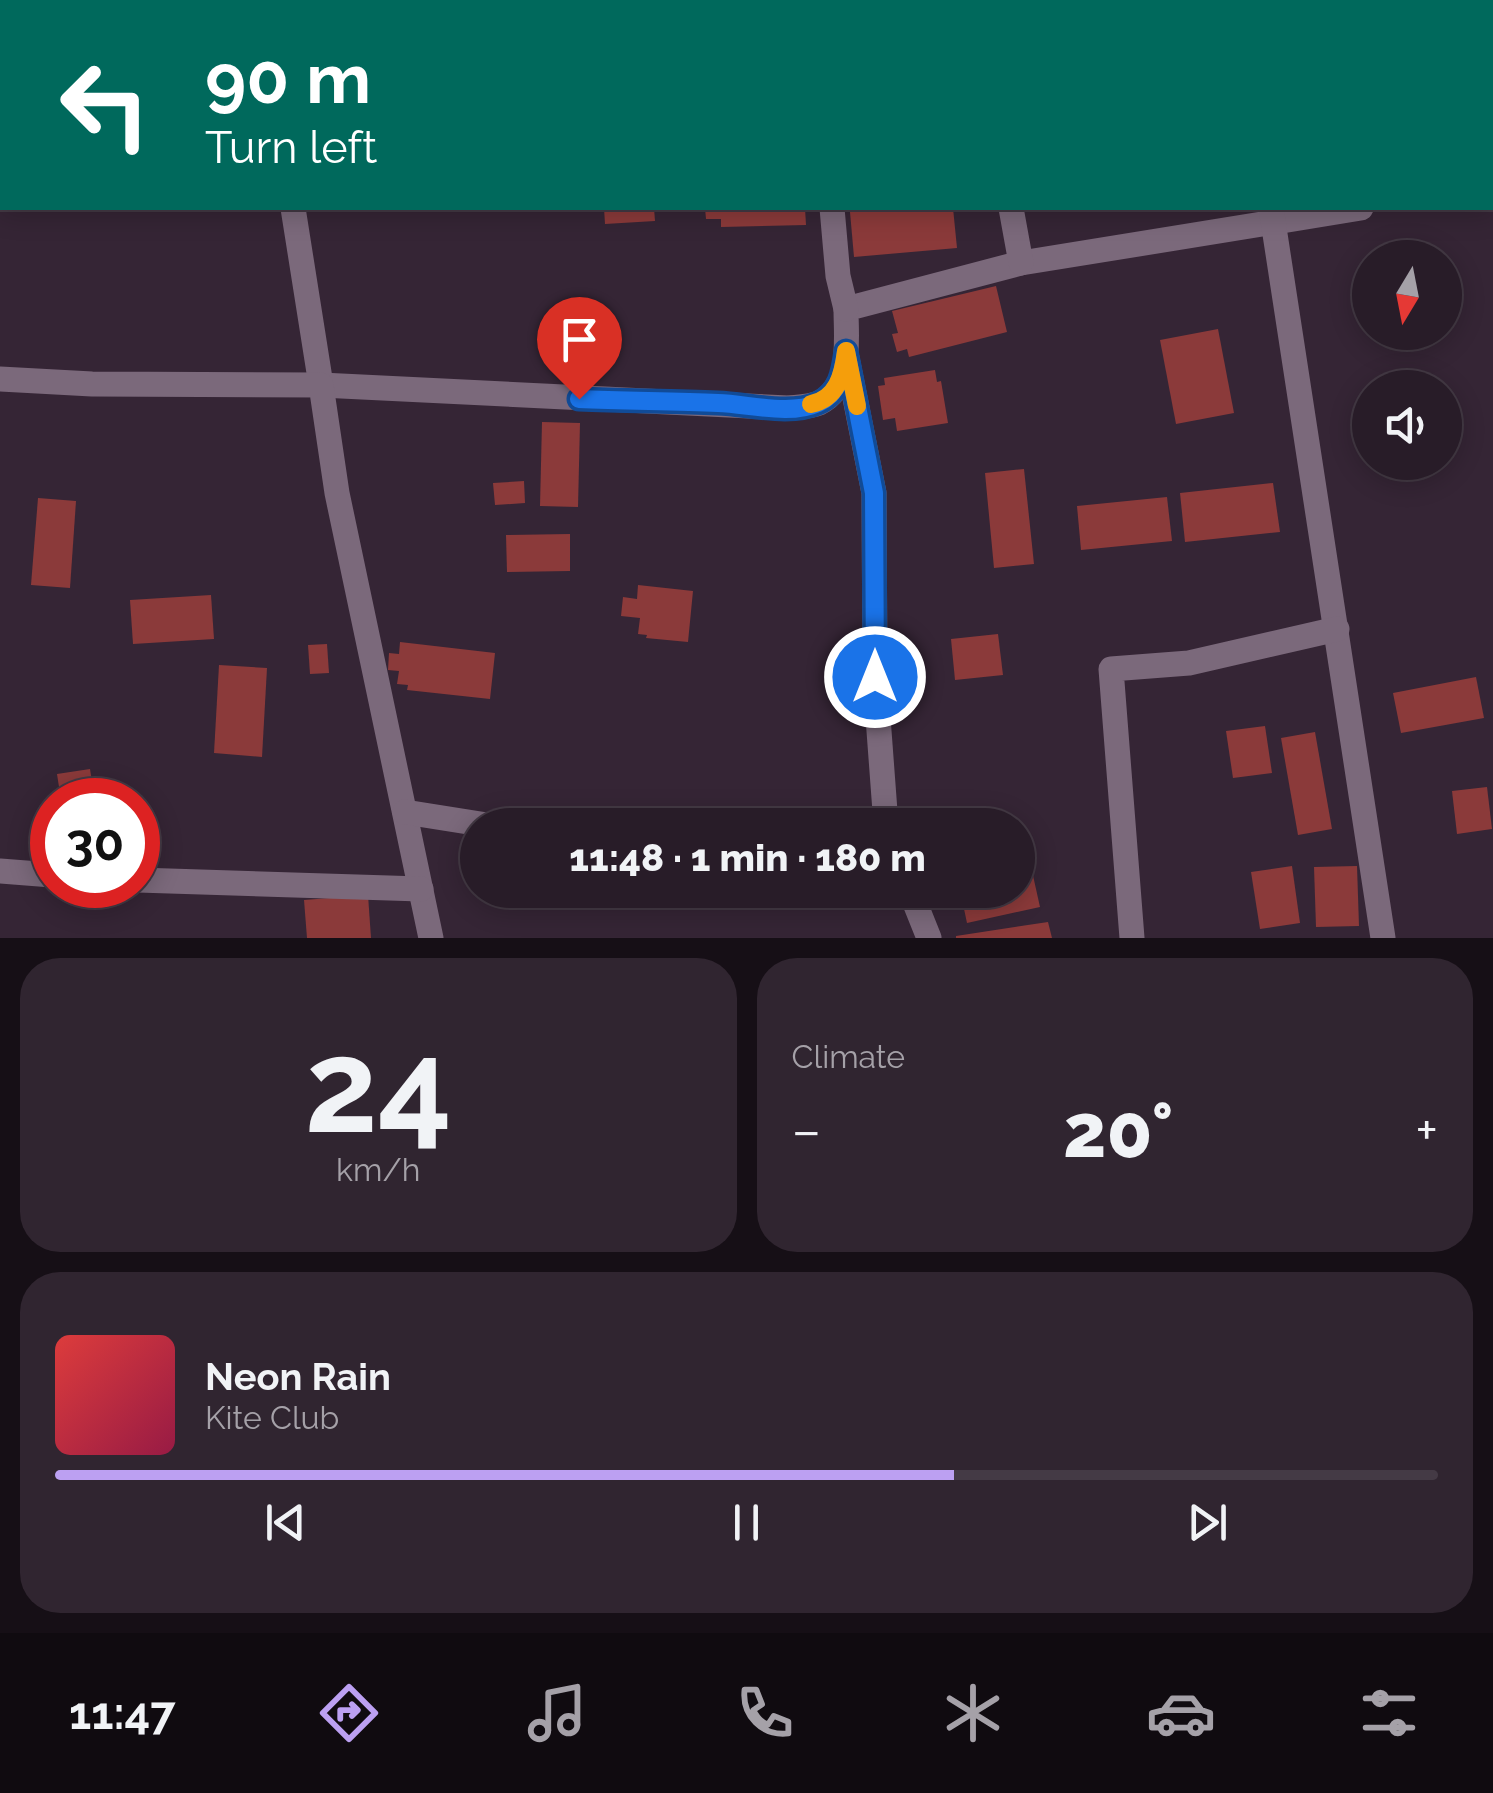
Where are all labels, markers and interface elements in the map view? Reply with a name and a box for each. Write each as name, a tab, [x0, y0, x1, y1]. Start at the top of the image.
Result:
text: 90 m	[205, 37, 371, 119]
icon: left	[40, 40, 170, 170]
text: Turn left	[205, 121, 377, 174]
north arrow	[1352, 240, 1462, 350]
map controls	[1352, 240, 1462, 480]
pin	[537, 297, 622, 400]
icon: arrive	[552, 312, 607, 367]
button: sound	[1352, 370, 1462, 480]
position arrow	[823, 625, 927, 729]
speed limit sign: 30	[30, 778, 160, 908]
text: 11:48 · 1 min · 180 m	[569, 835, 926, 880]
text: 24	[304, 1010, 452, 1162]
text: Climate	[792, 1038, 905, 1075]
text: 20°	[1063, 1086, 1173, 1175]
text: −	[792, 1098, 821, 1163]
text: +	[1415, 1098, 1438, 1163]
text: km/h	[336, 1151, 420, 1188]
text: Neon Rain	[205, 1354, 391, 1399]
text: Kite Club	[205, 1399, 339, 1436]
icon: previous	[258, 1495, 313, 1550]
icon: pause	[719, 1495, 774, 1550]
icon: next	[1180, 1495, 1235, 1550]
icon: directions	[314, 1678, 384, 1748]
icon: music	[522, 1678, 592, 1748]
icon: phone	[730, 1678, 800, 1748]
icon: climate	[938, 1678, 1008, 1748]
icon: car	[1146, 1678, 1216, 1748]
icon: filters	[1354, 1678, 1424, 1748]
text: 11:47	[69, 1687, 176, 1740]

